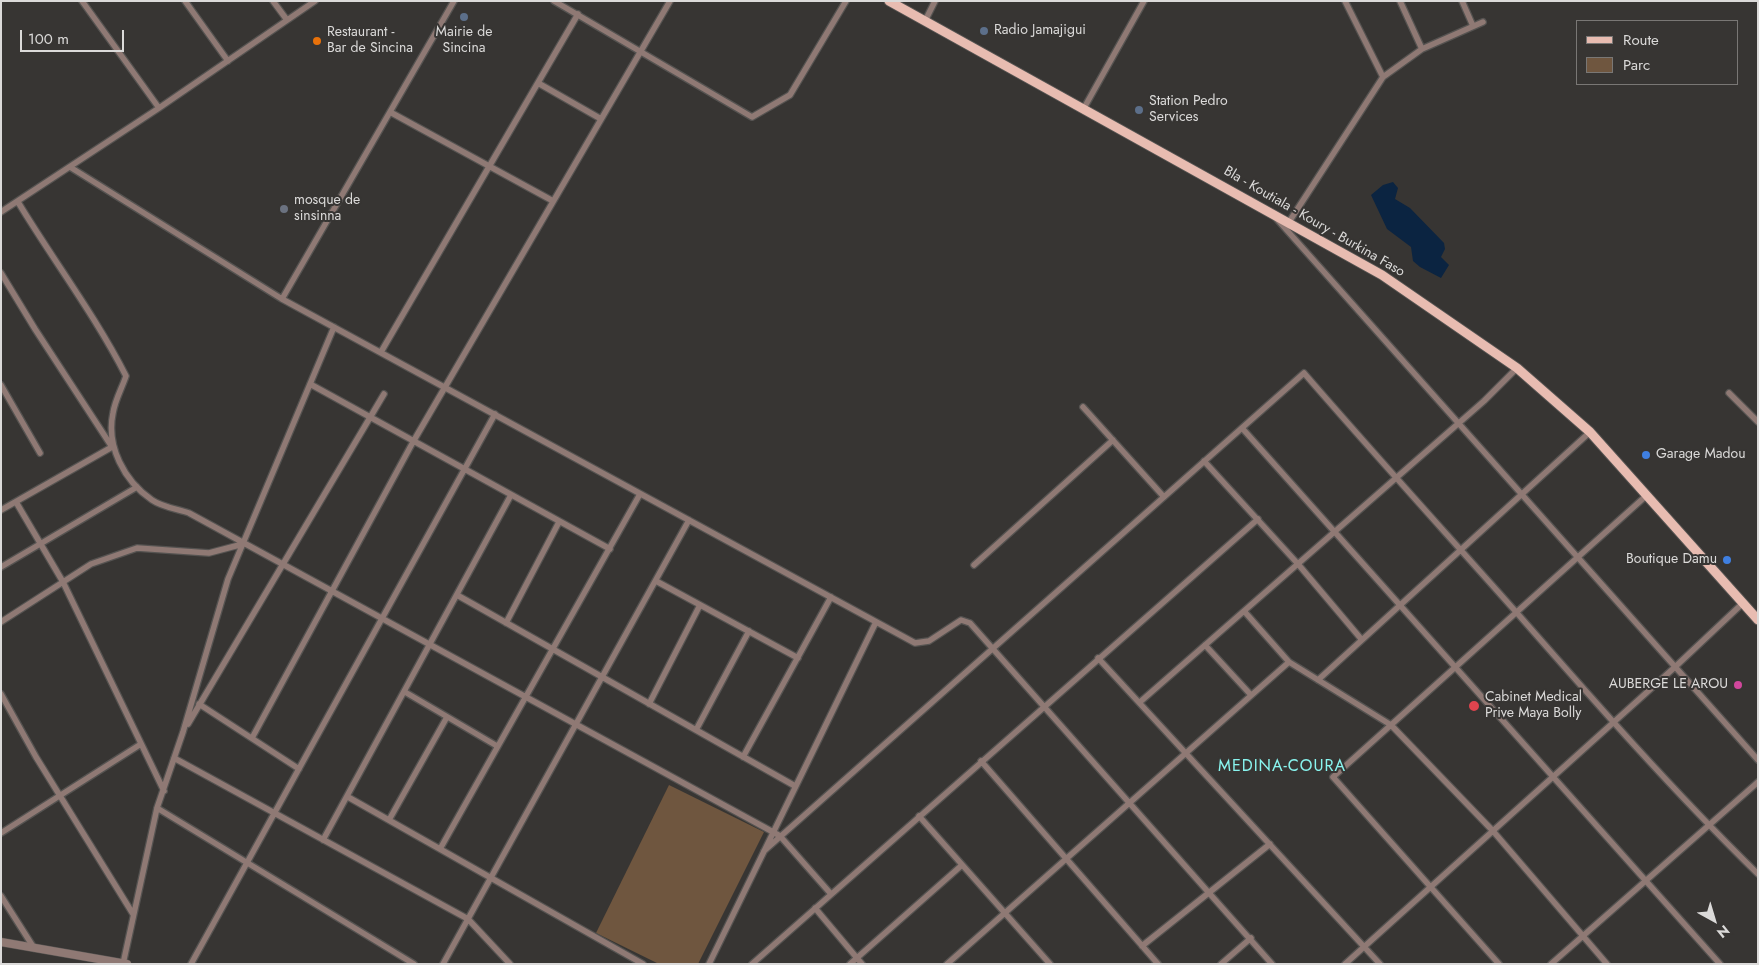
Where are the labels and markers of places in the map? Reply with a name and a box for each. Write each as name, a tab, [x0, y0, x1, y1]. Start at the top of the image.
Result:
marker: Mairie de Sincina	[458, 11, 470, 23]
place label: Radio Jamajigui	[994, 23, 1086, 39]
place label: Restaurant - Bar de Sincina	[327, 25, 413, 58]
place label: Mairie de Sincina	[436, 25, 492, 58]
marker: Radio Jamajigui	[978, 25, 990, 37]
marker: Restaurant - Bar de Sincina	[311, 35, 323, 47]
place label: Station Pedro Services	[1149, 94, 1228, 126]
marker: Station Pedro Services	[1133, 104, 1145, 116]
place label: mosque de sinsinna	[294, 193, 360, 226]
marker: mosque de sinsinna	[278, 203, 290, 215]
place label: Garage Madou	[1656, 447, 1746, 463]
marker: Garage Madou	[1640, 449, 1652, 461]
place label: Boutique Damu	[1626, 552, 1717, 568]
marker: Boutique Damu	[1721, 554, 1733, 566]
place label: AUBERGE LE AROU	[1609, 677, 1728, 693]
marker: AUBERGE LE AROU	[1732, 679, 1744, 691]
place label: Cabinet Medical Prive Maya Bolly	[1485, 690, 1582, 722]
marker: Cabinet Medical Prive Maya Bolly	[1467, 699, 1481, 713]

